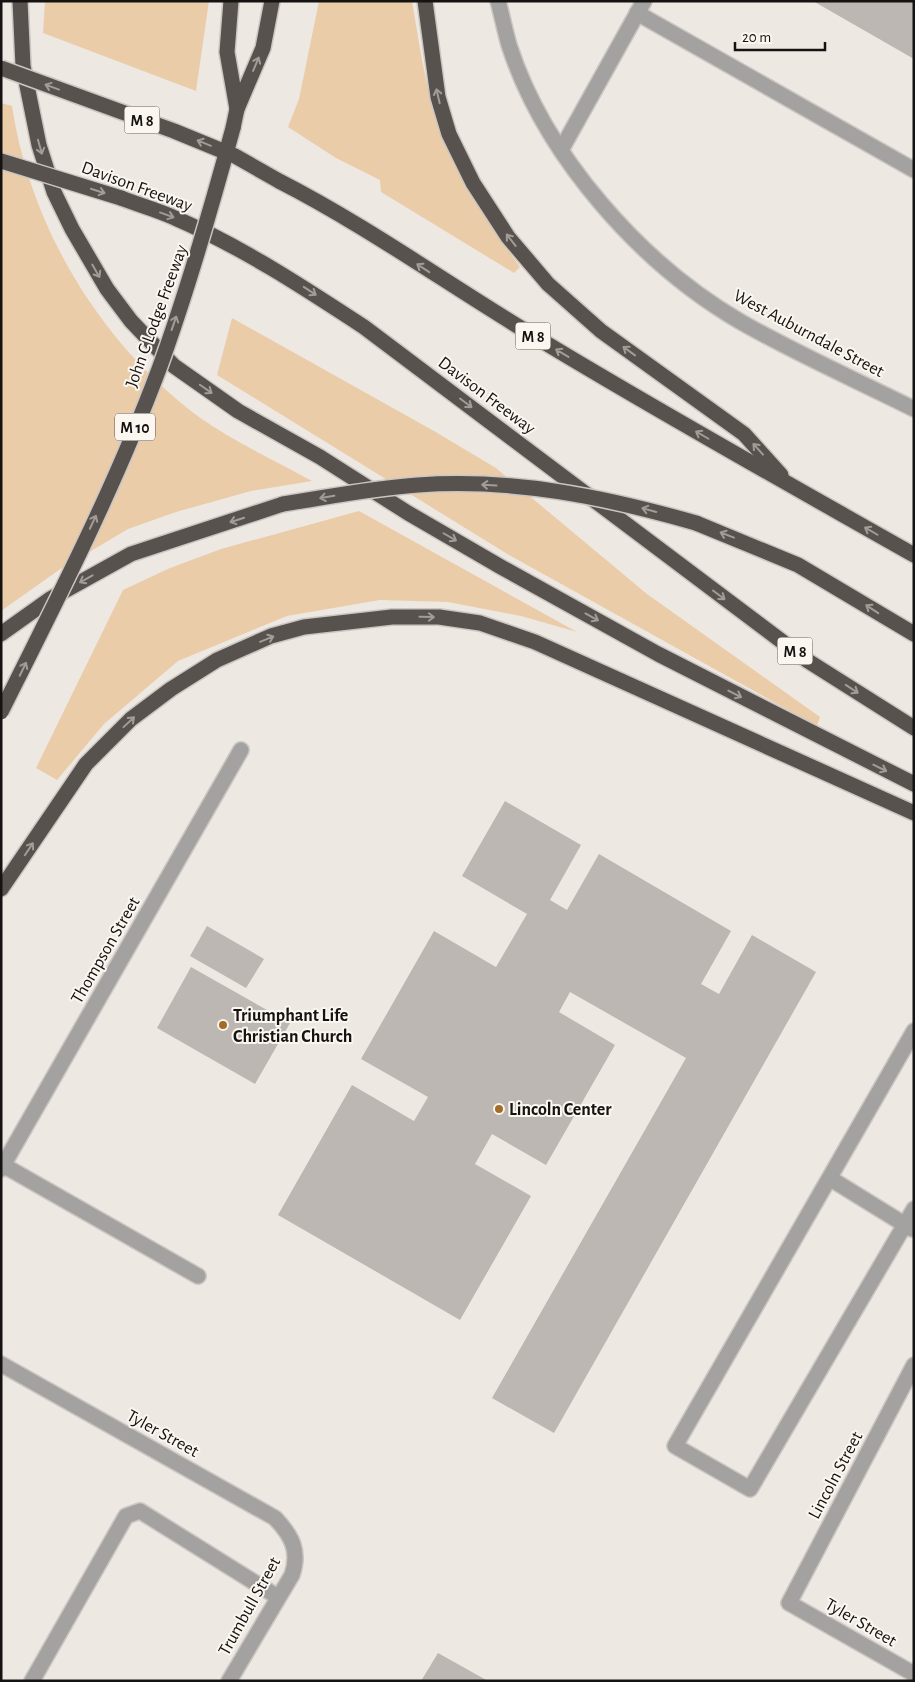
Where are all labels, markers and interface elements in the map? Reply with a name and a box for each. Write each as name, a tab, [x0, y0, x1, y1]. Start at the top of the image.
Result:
scale bar	[735, 20, 825, 52]
text: 20 m	[742, 30, 771, 45]
one-way arrow	[251, 57, 261, 72]
one-way arrow	[45, 82, 60, 91]
one-way arrow	[433, 88, 442, 104]
road number: M 8	[124, 106, 160, 134]
one-way arrow	[197, 138, 212, 148]
one-way arrow	[36, 139, 46, 155]
street label: Davison Freeway	[79, 159, 195, 215]
one-way arrow	[90, 187, 105, 196]
one-way arrow	[159, 211, 174, 220]
one-way arrow	[505, 234, 516, 247]
street label: John C Lodge Freeway	[123, 242, 191, 390]
one-way arrow	[92, 263, 102, 277]
one-way arrow	[417, 263, 431, 273]
one-way arrow	[303, 286, 317, 297]
street label: West Auburndale Street	[730, 287, 887, 381]
one-way arrow	[170, 316, 179, 332]
road number: M 8	[516, 322, 550, 350]
one-way arrow	[622, 346, 636, 356]
one-way arrow	[555, 348, 569, 358]
street label: Davison Freeway	[434, 354, 539, 438]
one-way arrow	[199, 384, 213, 394]
one-way arrow	[459, 397, 472, 408]
road number: M 10	[115, 414, 155, 441]
one-way arrow	[696, 429, 710, 439]
one-way arrow	[752, 442, 763, 455]
one-way arrow	[481, 480, 497, 489]
one-way arrow	[319, 492, 335, 502]
one-way arrow	[641, 504, 657, 514]
one-way arrow	[89, 515, 98, 530]
one-way arrow	[229, 515, 245, 525]
one-way arrow	[865, 526, 879, 536]
one-way arrow	[720, 530, 736, 539]
one-way arrow	[443, 533, 457, 543]
one-way arrow	[79, 575, 94, 584]
one-way arrow	[712, 590, 726, 600]
one-way arrow	[865, 603, 879, 614]
one-way arrow	[418, 612, 435, 622]
one-way arrow	[584, 613, 598, 623]
one-way arrow	[259, 633, 274, 643]
road number: M 8	[778, 637, 812, 664]
one-way arrow	[19, 662, 28, 677]
one-way arrow	[845, 684, 859, 694]
one-way arrow	[727, 690, 742, 699]
one-way arrow	[122, 716, 135, 728]
one-way arrow	[872, 763, 887, 773]
one-way arrow	[23, 842, 34, 856]
street label: Thompson Street	[68, 894, 144, 1007]
place label: Triumphant Life Christian Church	[233, 1007, 352, 1046]
marker: Triumphant Life Christian Church	[217, 1019, 229, 1031]
place label: Lincoln Center	[509, 1101, 612, 1119]
marker: Lincoln Center	[493, 1103, 505, 1115]
street label: Tyler Street	[124, 1407, 202, 1461]
street label: Lincoln Street	[805, 1429, 866, 1522]
street label: Trumbull Street	[215, 1554, 284, 1659]
street label: Tyler Street	[822, 1595, 900, 1651]

